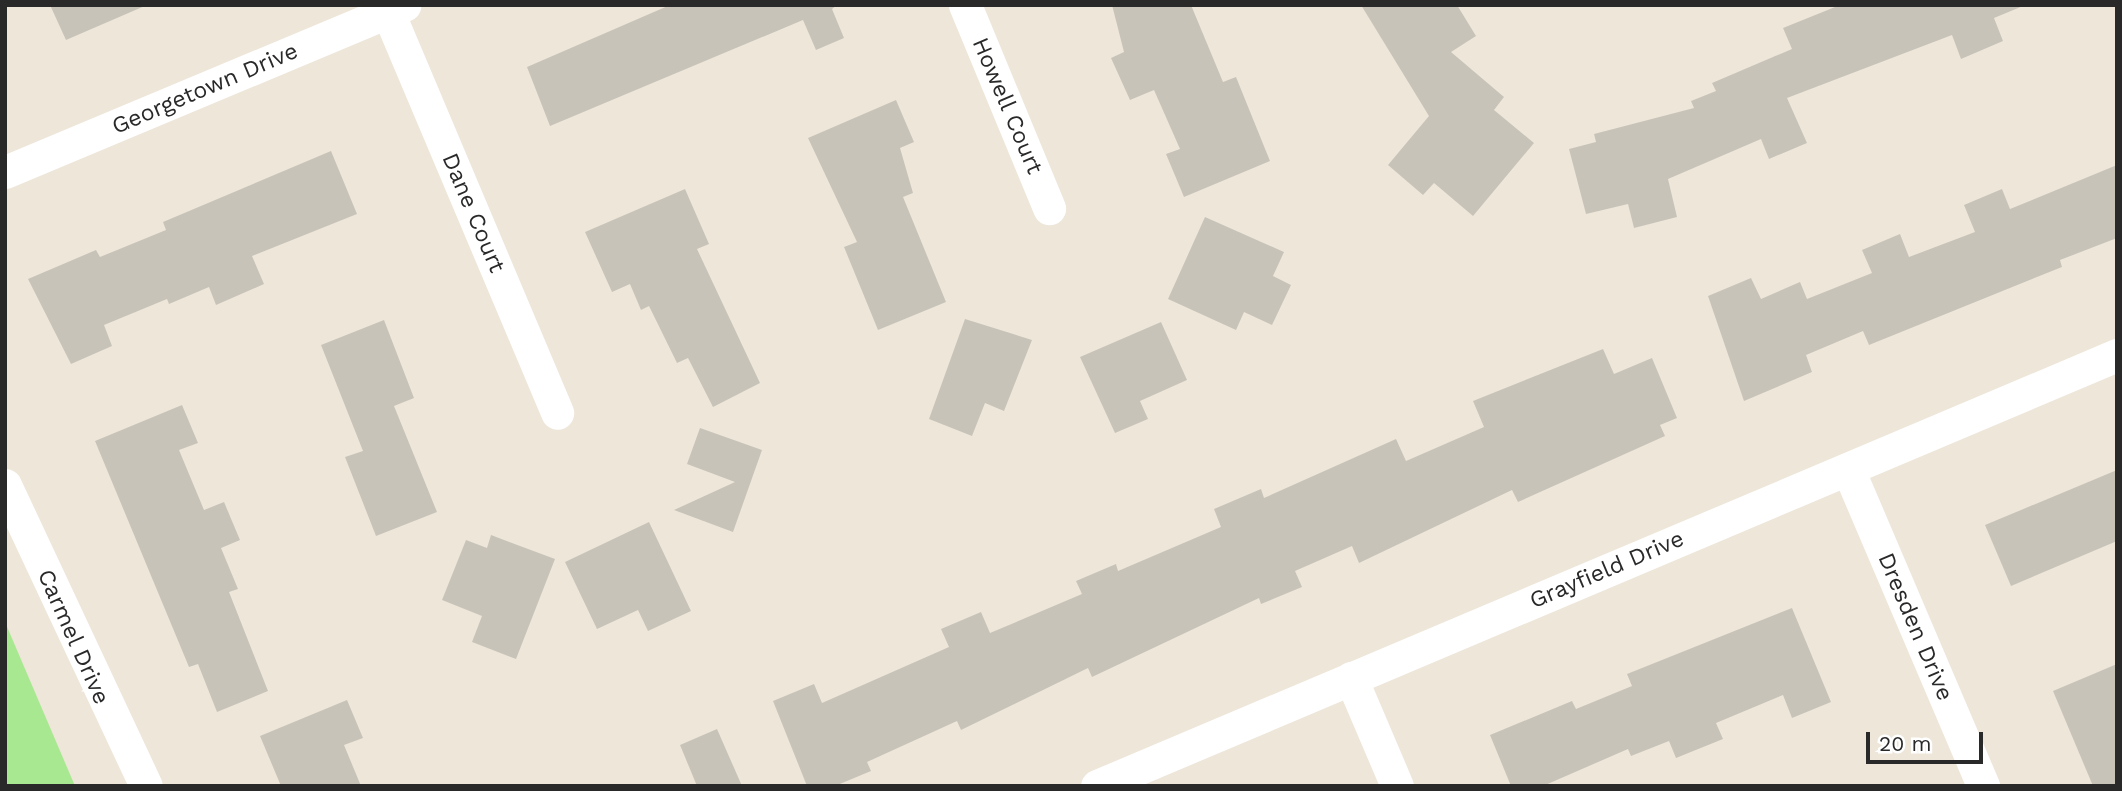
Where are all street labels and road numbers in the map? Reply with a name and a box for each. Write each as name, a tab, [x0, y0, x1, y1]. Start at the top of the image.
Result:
street label: Howell Court	[966, 33, 1048, 179]
street label: Georgetown Drive	[108, 37, 302, 141]
street label: Dane Court	[435, 149, 511, 277]
street label: Grayfield Drive	[1526, 525, 1688, 615]
street label: Dresden Drive	[1871, 549, 1959, 705]
street label: Carmel Drive	[31, 565, 115, 709]

